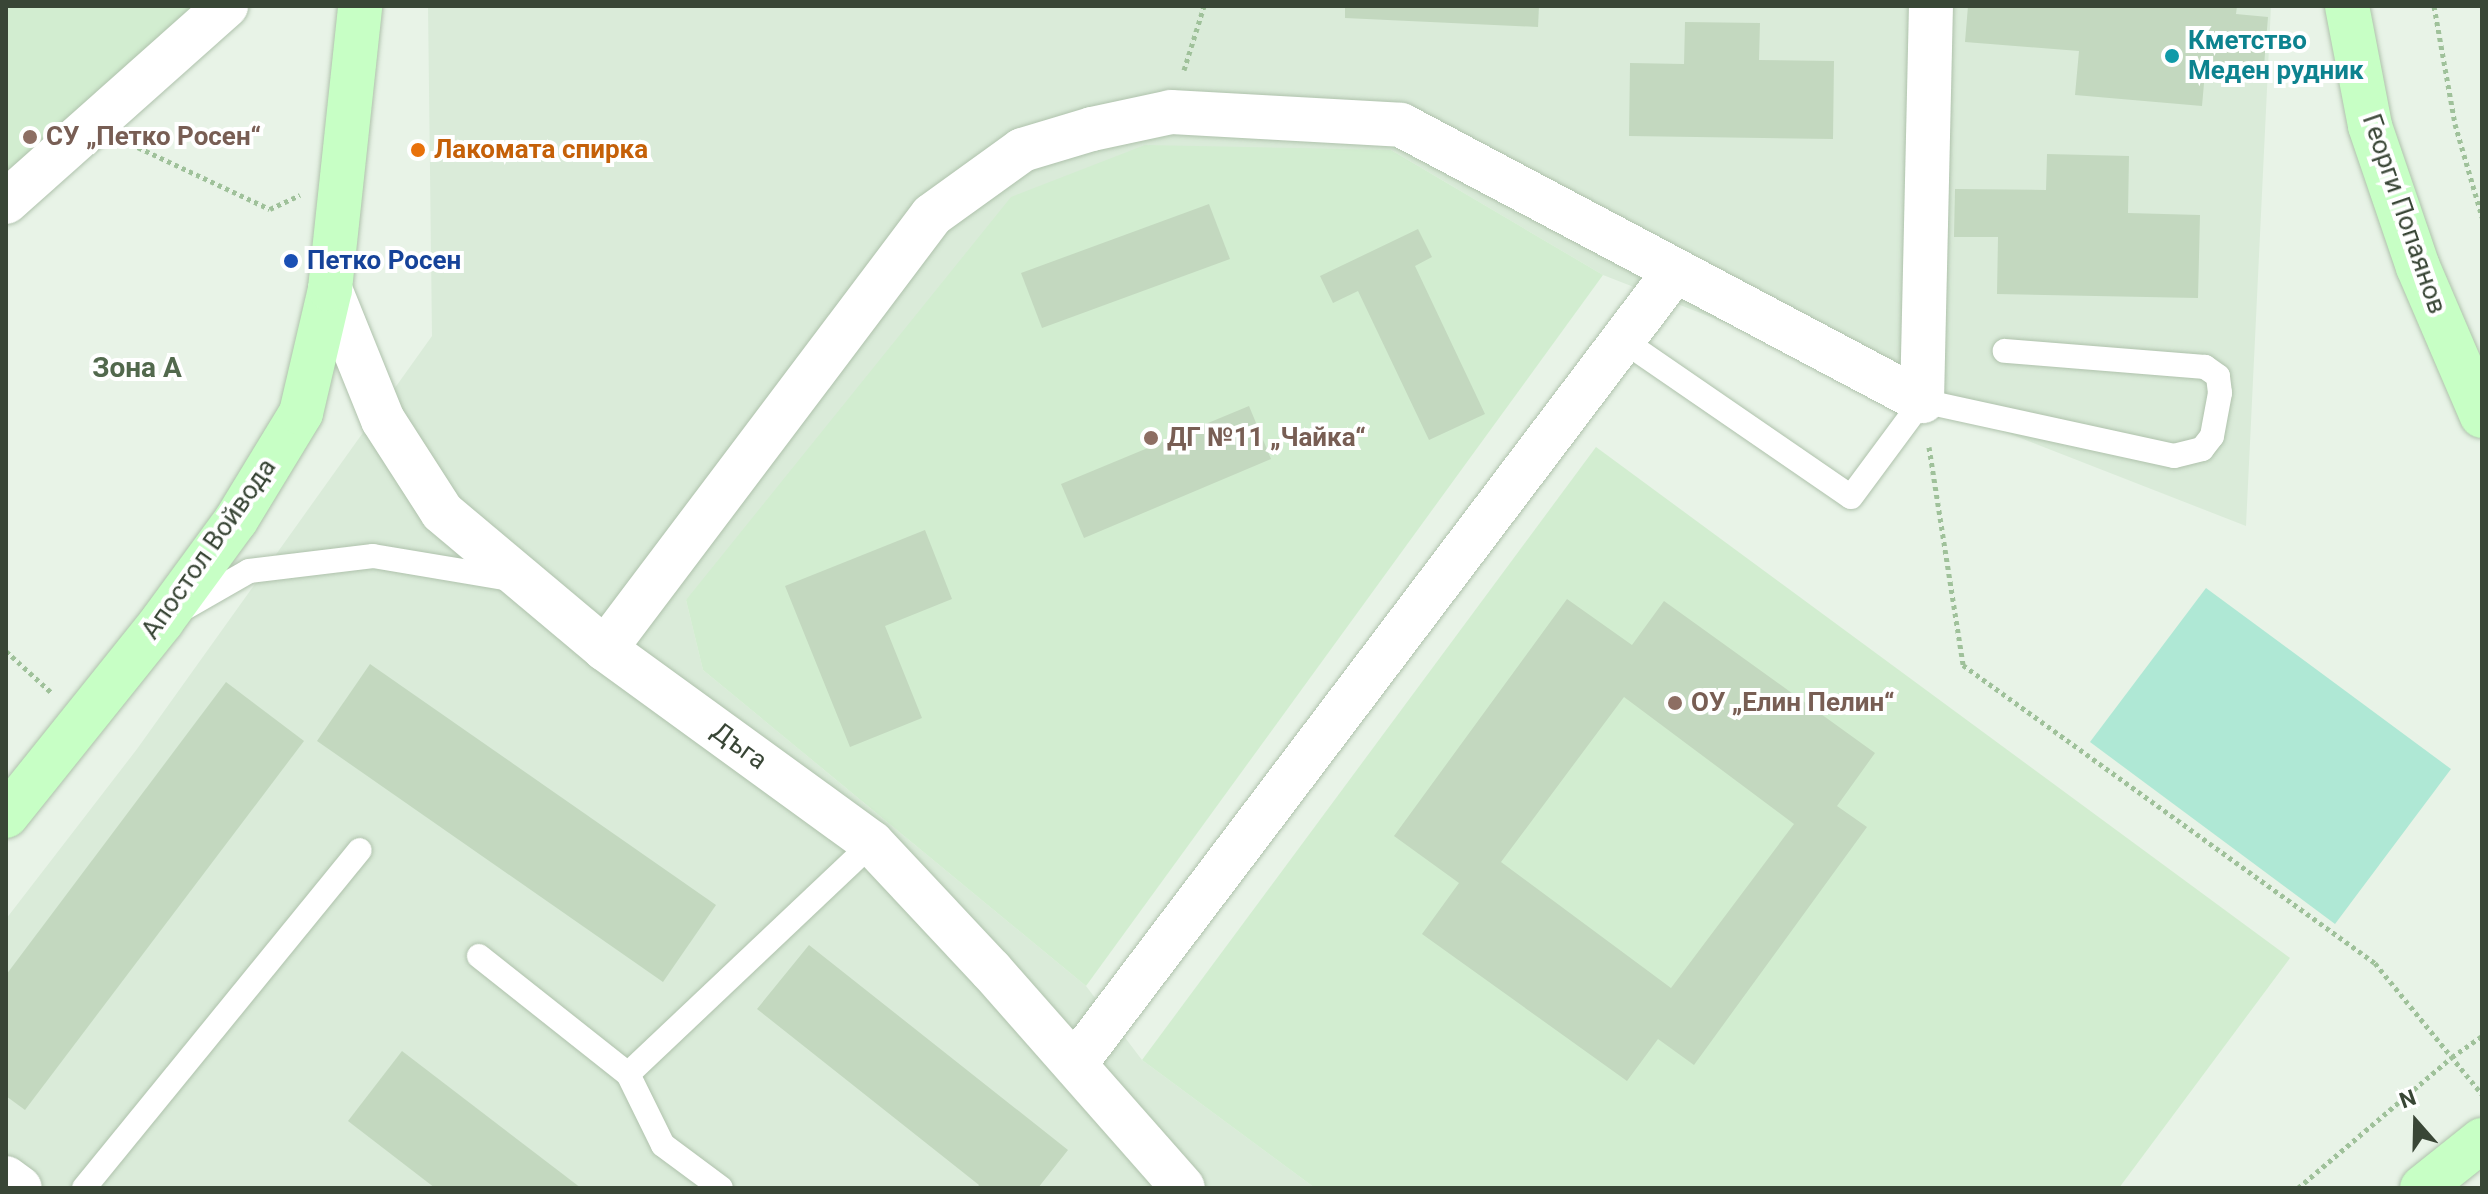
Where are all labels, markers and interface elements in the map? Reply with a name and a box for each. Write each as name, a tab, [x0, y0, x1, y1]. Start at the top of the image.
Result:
place label: Кметство Меден рудник	[2188, 25, 2364, 86]
marker: Кметство Меден рудник	[2163, 47, 2181, 65]
street label: Георги Попаянов	[2355, 110, 2453, 318]
place label: СУ „Петко Росен“	[46, 121, 261, 153]
marker: СУ „Петко Росен“	[21, 128, 39, 146]
place label: Лакомата спирка	[434, 134, 648, 166]
marker: Лакомата спирка	[409, 141, 427, 159]
place label: Петко Росен	[307, 245, 461, 277]
marker: Петко Росен	[282, 252, 300, 270]
district label: Зона А	[92, 351, 182, 385]
place label: ДГ №11 „Чайка“	[1167, 422, 1366, 454]
marker: ДГ №11 „Чайка“	[1142, 429, 1160, 447]
street label: Апостол Войвода	[135, 453, 283, 645]
place label: ОУ „Елин Пелин“	[1691, 687, 1895, 719]
marker: ОУ „Елин Пелин“	[1666, 694, 1684, 712]
street label: Дъга	[705, 716, 773, 776]
north arrow	[2376, 1082, 2456, 1162]
text: N	[2396, 1085, 2419, 1113]

